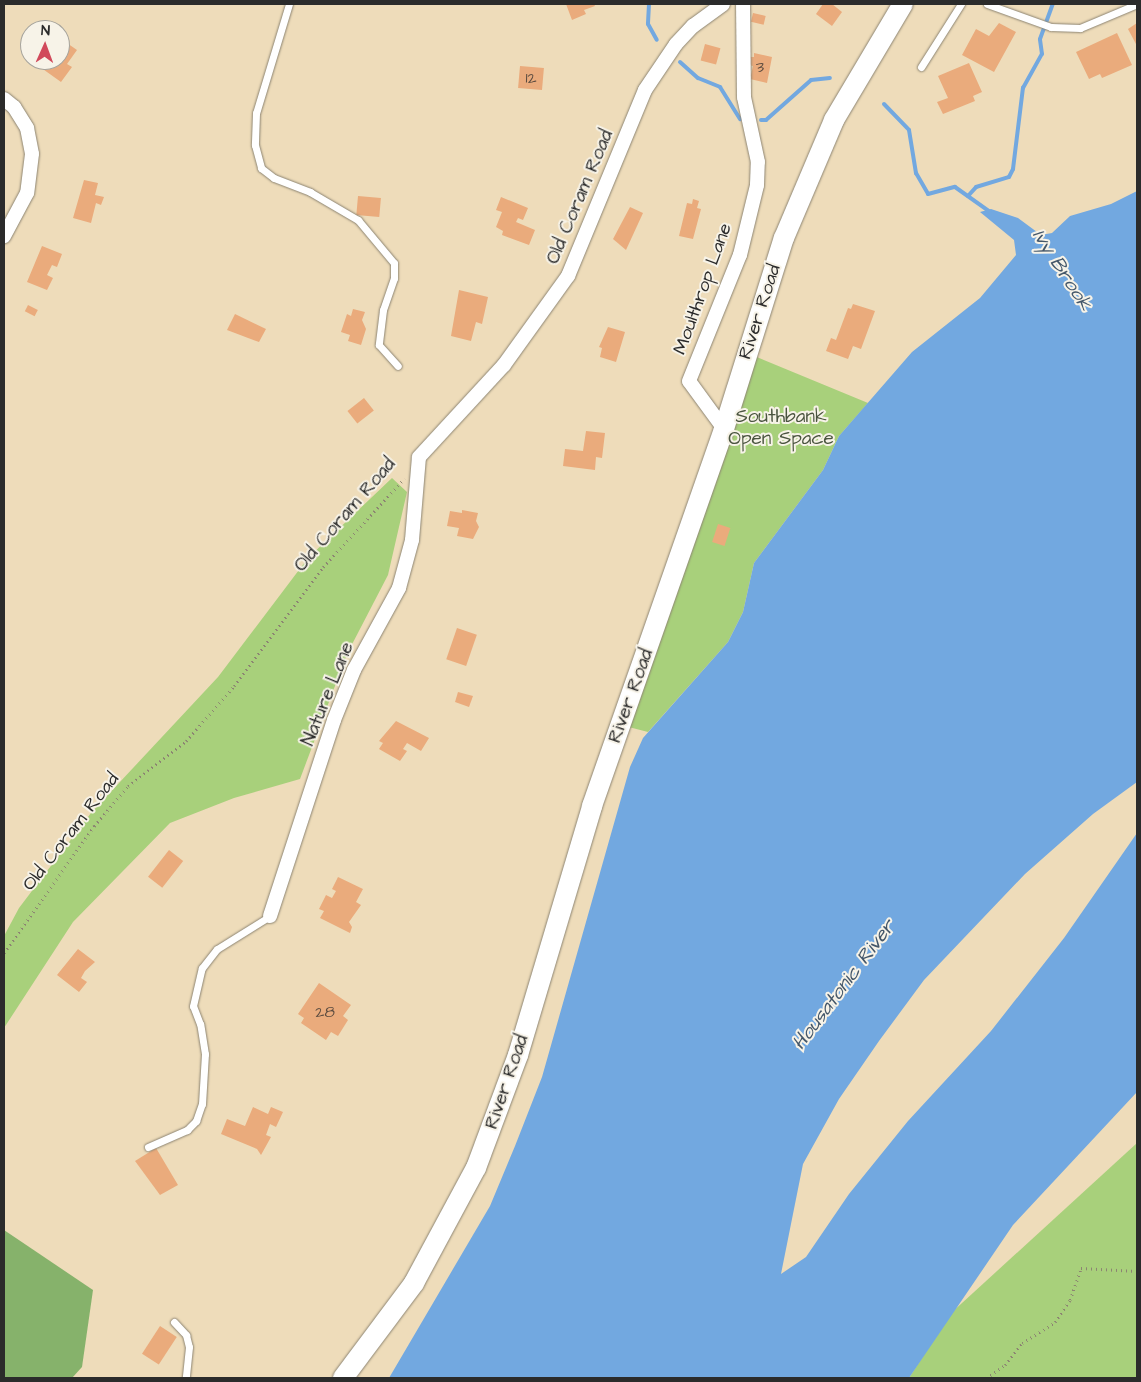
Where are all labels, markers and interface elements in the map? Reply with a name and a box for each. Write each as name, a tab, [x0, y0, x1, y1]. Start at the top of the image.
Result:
north arrow	[20, 20, 70, 70]
text: N	[41, 21, 50, 41]
house number: 3	[756, 57, 764, 77]
house number: 12	[525, 68, 537, 88]
street label: Old Coram Road	[541, 127, 619, 267]
street label: Moulthrop Lane	[669, 220, 737, 358]
water label: Ivy Brook	[1027, 225, 1097, 315]
street label: River Road	[734, 262, 786, 362]
park label: Southbank Open Space	[728, 406, 834, 450]
street label: Old Coram Road	[289, 453, 401, 577]
street label: Nature Lane	[297, 639, 359, 749]
street label: River Road	[603, 646, 659, 746]
street label: Old Coram Road	[18, 768, 124, 896]
water label: Housatonic River	[787, 915, 901, 1055]
house number: 28	[315, 1002, 335, 1022]
street label: River Road	[480, 1032, 534, 1132]

